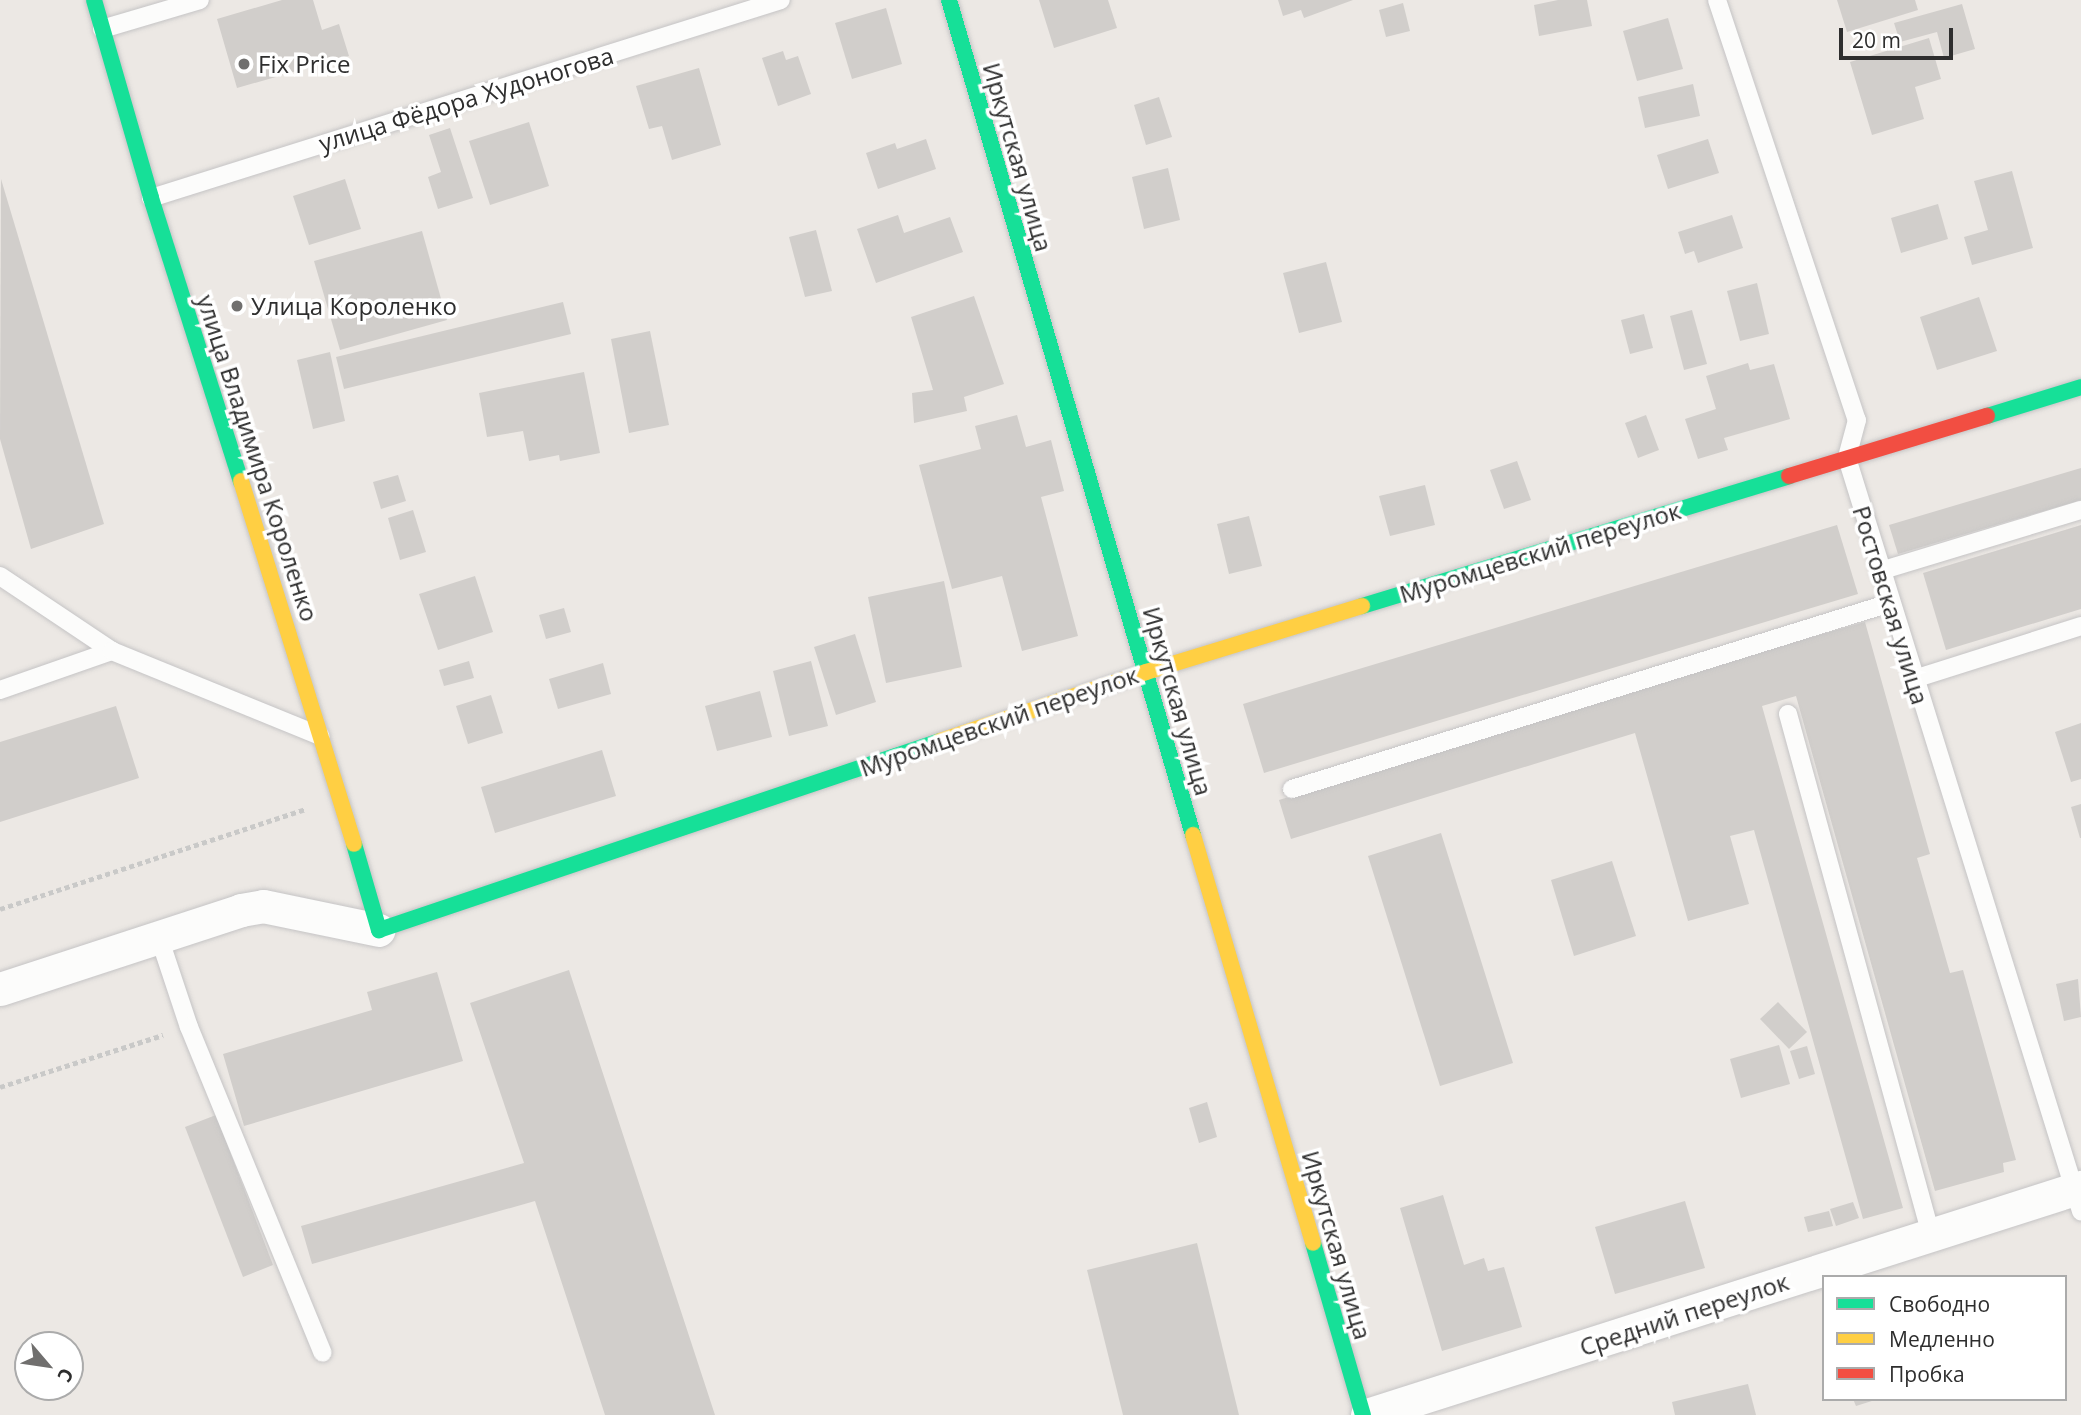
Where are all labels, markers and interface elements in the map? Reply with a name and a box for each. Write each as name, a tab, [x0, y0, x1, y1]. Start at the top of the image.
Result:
scale bar	[1843, 14, 1957, 58]
text: 20 m	[1852, 26, 1901, 54]
street label: улица Фёдора Худоногова	[315, 40, 617, 158]
place label: Fix Price	[258, 50, 351, 78]
marker: Fix Price	[236, 56, 252, 72]
street label: Иркутская улица	[977, 59, 1059, 255]
street label: улица Владимира Короленко	[191, 291, 325, 625]
place label: Улица Короленко	[251, 292, 457, 320]
marker: Улица Короленко	[229, 298, 245, 314]
street label: Муромцевский переулок	[1396, 495, 1684, 609]
street label: Ростовская улица	[1847, 502, 1935, 708]
street label: Иркутская улица	[1137, 603, 1219, 799]
street label: Муромцевский переулок	[856, 660, 1142, 782]
street label: Иркутская улица	[1296, 1147, 1378, 1343]
street label: Средний переулок	[1576, 1267, 1792, 1361]
legend	[1822, 1275, 2067, 1401]
text: Свободно	[1889, 1290, 1990, 1318]
text: Медленно	[1889, 1325, 1995, 1353]
north arrow	[14, 1331, 84, 1401]
text: Пробка	[1889, 1360, 1965, 1388]
text: С	[51, 1364, 80, 1387]

